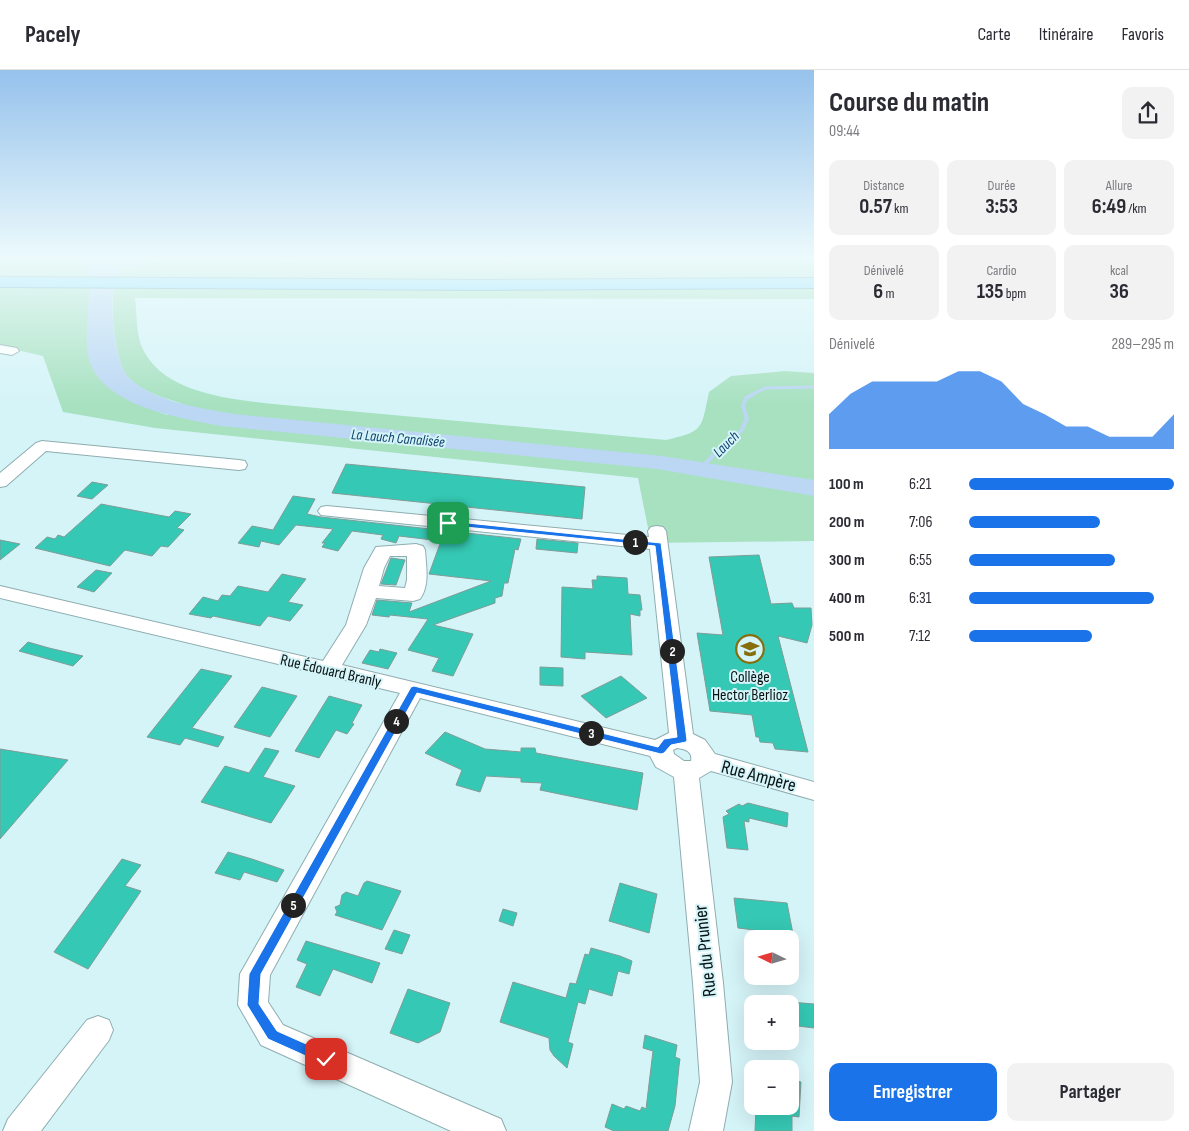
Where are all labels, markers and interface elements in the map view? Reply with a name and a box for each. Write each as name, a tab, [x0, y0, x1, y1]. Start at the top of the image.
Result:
text: Pacely	[25, 20, 81, 49]
text: Carte	[977, 24, 1011, 45]
text: Itinéraire	[1039, 24, 1093, 45]
text: Favoris	[1121, 24, 1164, 45]
text: Course du matin	[829, 86, 989, 119]
button: share	[1122, 87, 1174, 139]
text: 09:44	[829, 122, 860, 141]
text: Distance	[863, 177, 904, 194]
text: Durée	[988, 177, 1015, 194]
text: Allure	[1106, 177, 1132, 194]
text: 0.57	[859, 194, 892, 219]
text: 3:53	[985, 194, 1018, 219]
text: 6:49	[1092, 194, 1126, 219]
text: km	[892, 200, 908, 217]
text: /km	[1126, 200, 1147, 217]
text: Dénivelé	[864, 262, 904, 279]
text: Cardio	[986, 262, 1016, 279]
text: kcal	[1110, 262, 1128, 279]
text: 6	[873, 279, 883, 304]
text: 135	[977, 279, 1004, 304]
text: 36	[1110, 279, 1129, 304]
text: m	[883, 285, 894, 302]
text: bpm	[1004, 285, 1026, 302]
text: Dénivelé	[829, 335, 875, 354]
text: 289–295 m	[1111, 335, 1174, 354]
water label: La Lauch Canalisée	[350, 425, 446, 452]
water label: Lauch	[709, 427, 744, 462]
text: 100 m	[829, 475, 864, 494]
text: 6:21	[909, 475, 931, 494]
pin	[427, 502, 469, 544]
icon: arrive	[434, 509, 462, 537]
text: 200 m	[829, 513, 864, 532]
text: 7:06	[909, 513, 932, 532]
pin: 1	[622, 530, 648, 554]
text: 1	[633, 534, 638, 551]
text: 300 m	[829, 551, 865, 570]
text: 6:55	[909, 551, 932, 570]
text: 400 m	[829, 589, 865, 608]
text: 6:31	[909, 589, 931, 608]
text: 500 m	[829, 627, 864, 646]
text: 7:12	[909, 627, 931, 646]
school or university icon: Collège Hector Berlioz	[735, 634, 765, 664]
pin: 2	[660, 638, 684, 664]
text: 2	[669, 643, 676, 660]
street label: Rue Édouard Branly	[278, 651, 383, 692]
place label: Collège Hector Berlioz	[712, 668, 788, 705]
pin: 4	[384, 708, 408, 734]
text: 4	[393, 713, 400, 730]
pin: 3	[578, 720, 604, 746]
text: 3	[588, 725, 595, 742]
street label: Rue Ampère	[719, 755, 798, 797]
pin: 5	[280, 892, 306, 918]
text: 5	[290, 897, 297, 914]
street label: Rue du Prunier	[689, 903, 722, 998]
north arrow	[744, 930, 799, 985]
map controls	[744, 930, 799, 1115]
button: +	[744, 995, 799, 1050]
pin	[305, 1038, 347, 1080]
icon: check	[312, 1045, 340, 1073]
button: −	[744, 1060, 799, 1115]
button: Enregistrer	[829, 1063, 997, 1121]
button: Partager	[1007, 1063, 1174, 1121]

